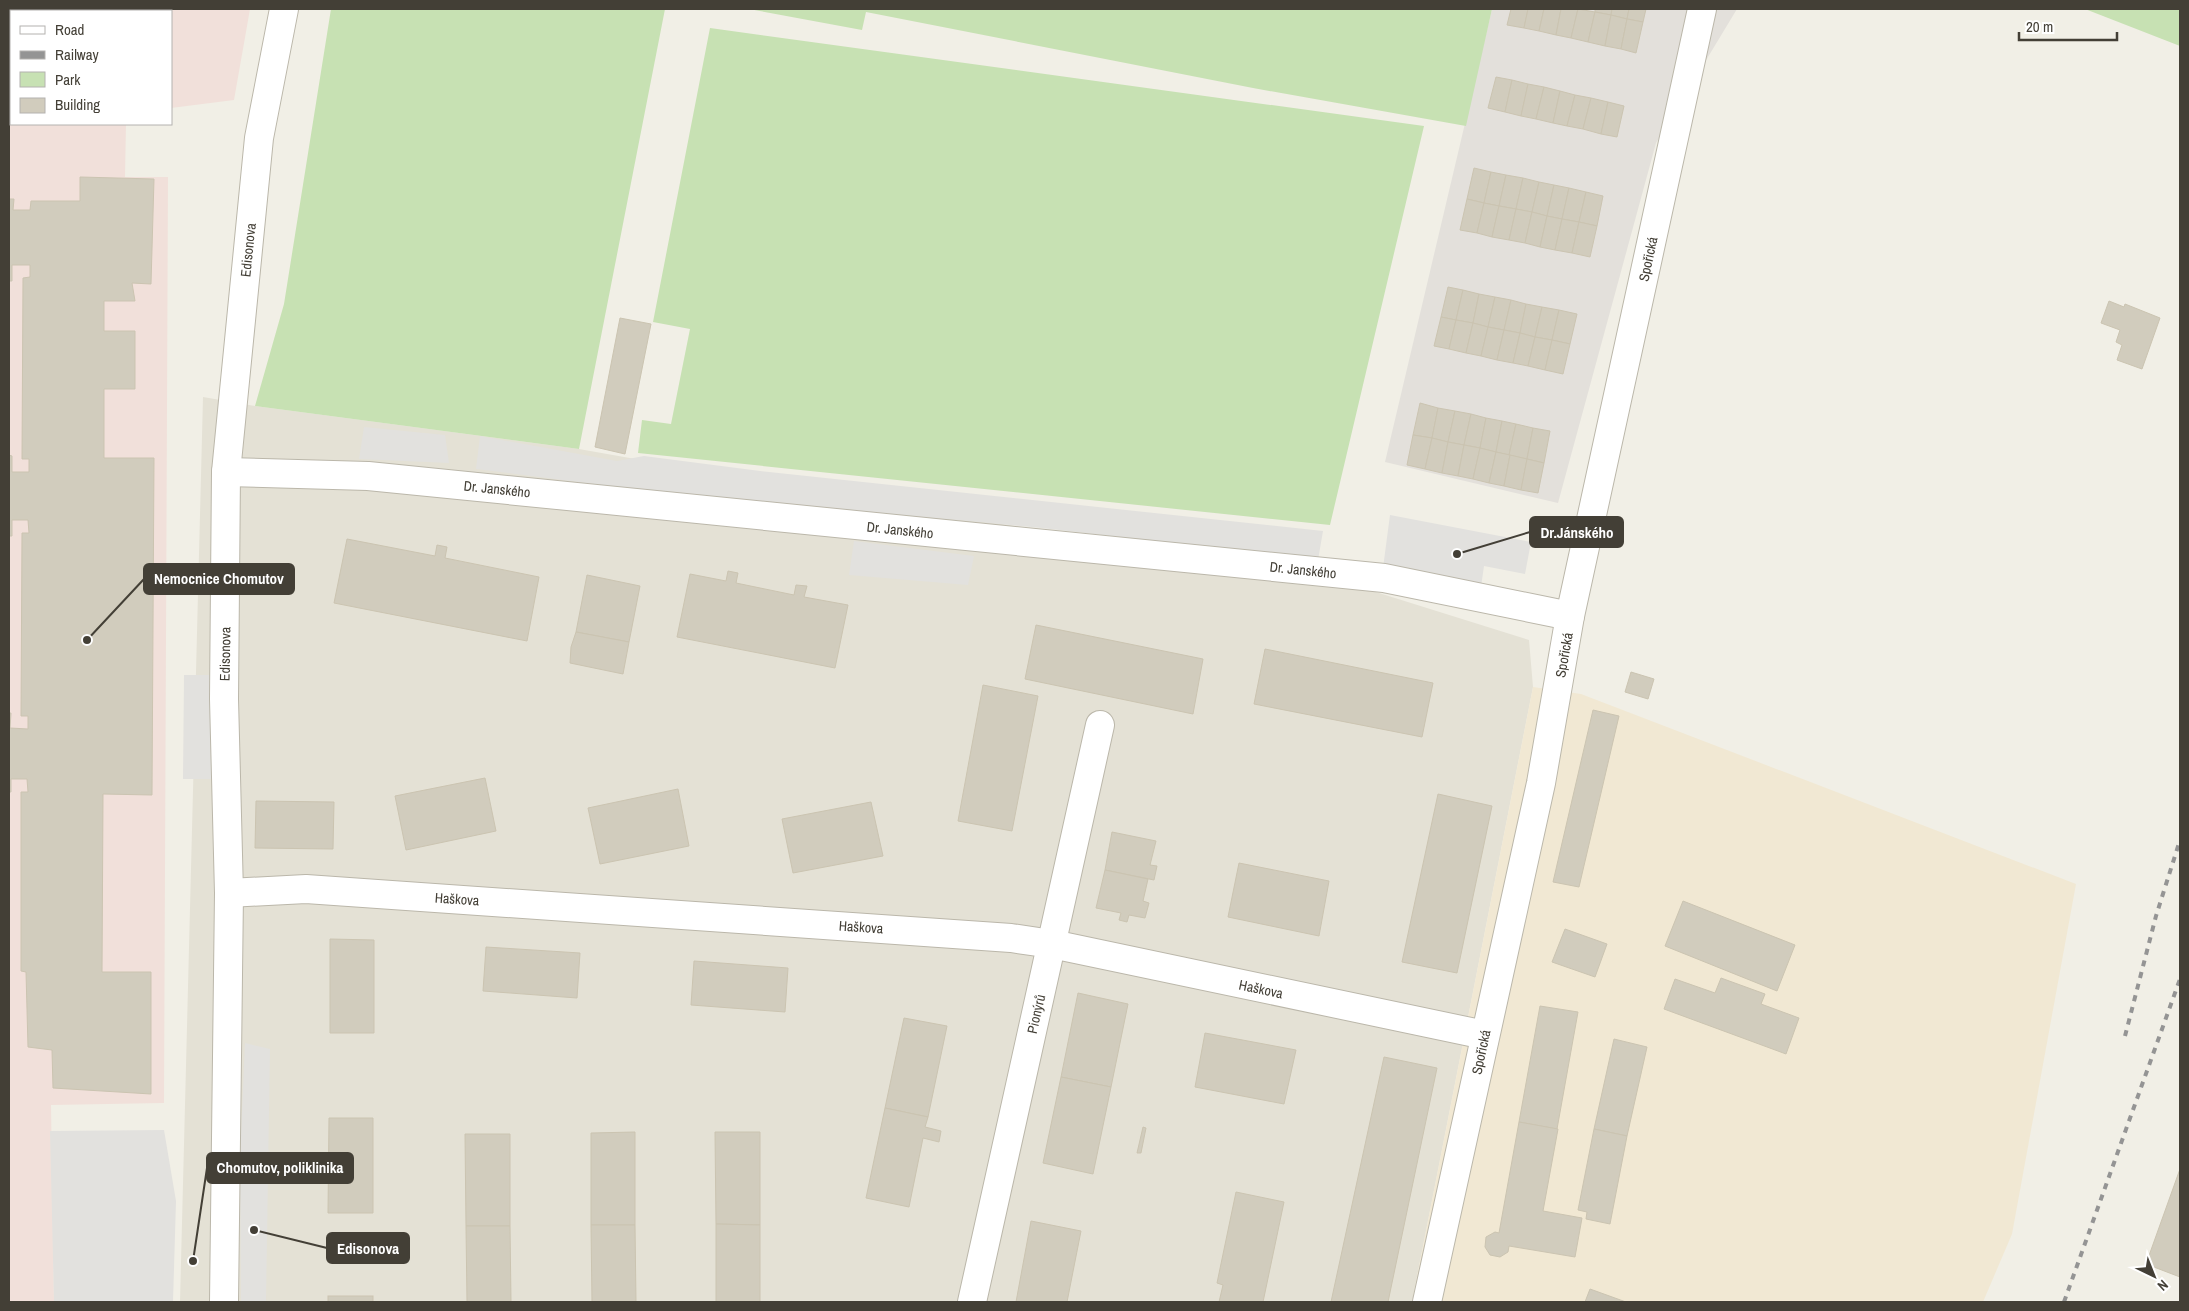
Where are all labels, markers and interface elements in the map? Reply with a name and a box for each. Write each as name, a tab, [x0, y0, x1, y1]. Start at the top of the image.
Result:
legend	[10, 10, 172, 125]
scale bar	[2019, 10, 2116, 42]
text: 20 m	[2026, 16, 2053, 37]
text: Road	[55, 19, 84, 40]
text: Railway	[55, 44, 100, 65]
text: Park	[55, 69, 81, 90]
text: Building	[55, 94, 100, 115]
street label: Edisonova	[236, 221, 260, 278]
street label: Spořická	[1634, 234, 1662, 283]
street label: Dr. Janského	[463, 477, 531, 501]
callout: Dr.Jánského	[1530, 517, 1623, 547]
street label: Dr. Janského	[866, 518, 934, 542]
text: Dr.Jánského	[1540, 522, 1614, 543]
street label: Dr. Janského	[1269, 558, 1337, 582]
callout: Nemocnice Chomutov	[144, 564, 294, 594]
text: Nemocnice Chomutov	[154, 568, 284, 589]
street label: Edisonova	[216, 626, 234, 681]
street label: Spořická	[1551, 631, 1577, 679]
street label: Haškova	[434, 888, 481, 910]
street label: Haškova	[838, 916, 885, 938]
street label: Haškova	[1237, 976, 1285, 1003]
street label: Pionýrů	[1023, 993, 1049, 1035]
street label: Spořická	[1467, 1027, 1495, 1076]
callout: Chomutov, poliklinika	[207, 1153, 353, 1183]
text: Chomutov, poliklinika	[217, 1157, 344, 1178]
callout: Edisonova	[327, 1233, 409, 1263]
text: Edisonova	[337, 1238, 399, 1259]
north arrow	[2129, 1251, 2179, 1301]
text: N	[2154, 1276, 2172, 1295]

